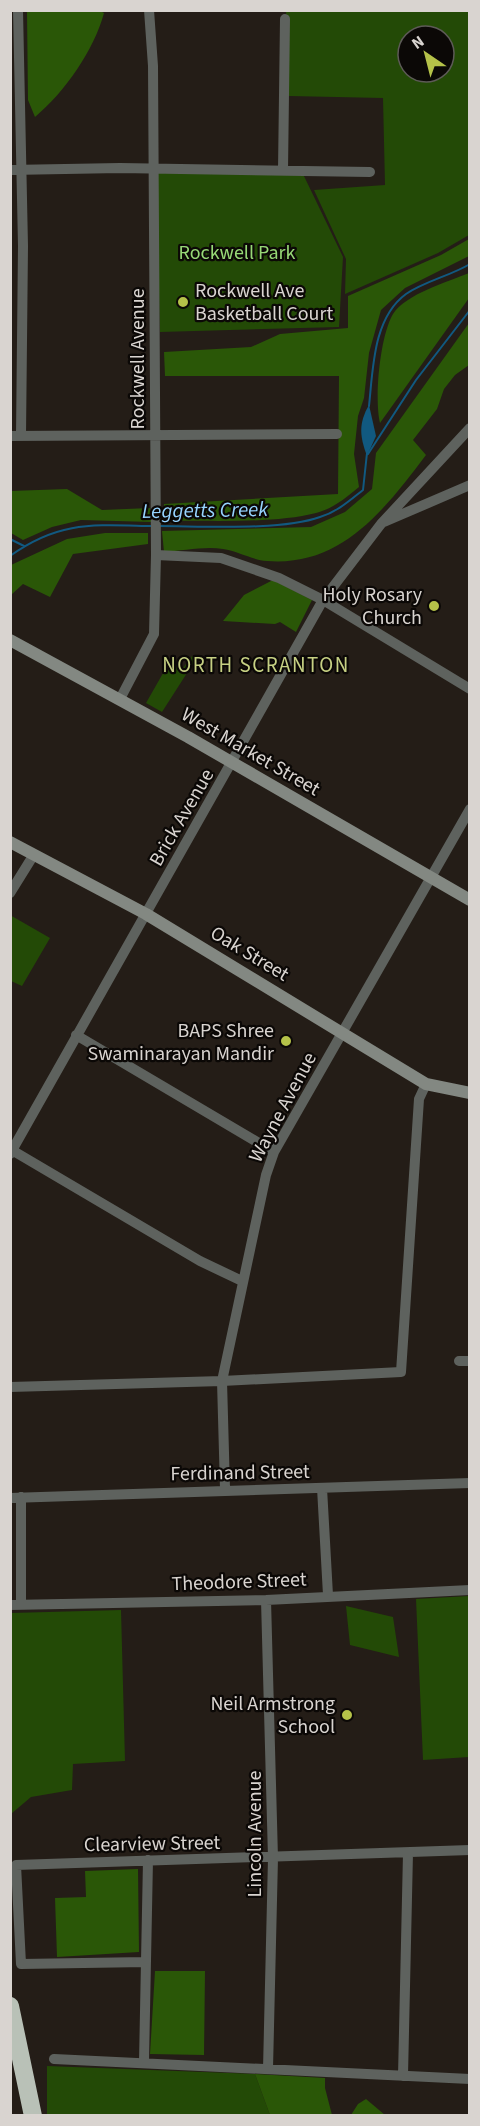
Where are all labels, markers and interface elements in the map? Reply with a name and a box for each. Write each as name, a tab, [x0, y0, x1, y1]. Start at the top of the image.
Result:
north arrow	[396, 24, 456, 84]
text: N	[407, 30, 429, 55]
park label: Rockwell Park	[179, 239, 296, 267]
place label: Rockwell Ave Basketball Court	[195, 277, 333, 328]
street label: Rockwell Avenue	[124, 288, 152, 430]
marker: Rockwell Ave Basketball Court	[176, 295, 190, 309]
water label: Leggetts Creek	[142, 494, 269, 526]
place label: Holy Rosary Church	[322, 581, 423, 632]
marker: Holy Rosary Church	[427, 599, 441, 613]
district label: NORTH SCRANTON	[162, 650, 350, 680]
street label: West Market Street	[176, 701, 325, 803]
street label: Brick Avenue	[143, 764, 221, 871]
street label: Oak Street	[205, 919, 294, 988]
place label: BAPS Shree Swaminarayan Mandir	[88, 1017, 274, 1068]
marker: BAPS Shree Swaminarayan Mandir	[279, 1034, 293, 1048]
street label: Wayne Avenue	[242, 1047, 324, 1168]
street label: Ferdinand Street	[170, 1458, 310, 1488]
street label: Theodore Street	[171, 1566, 307, 1598]
place label: Neil Armstrong School	[210, 1690, 335, 1741]
marker: Neil Armstrong School	[340, 1708, 354, 1722]
street label: Lincoln Avenue	[241, 1771, 269, 1897]
street label: Clearview Street	[84, 1829, 221, 1859]

